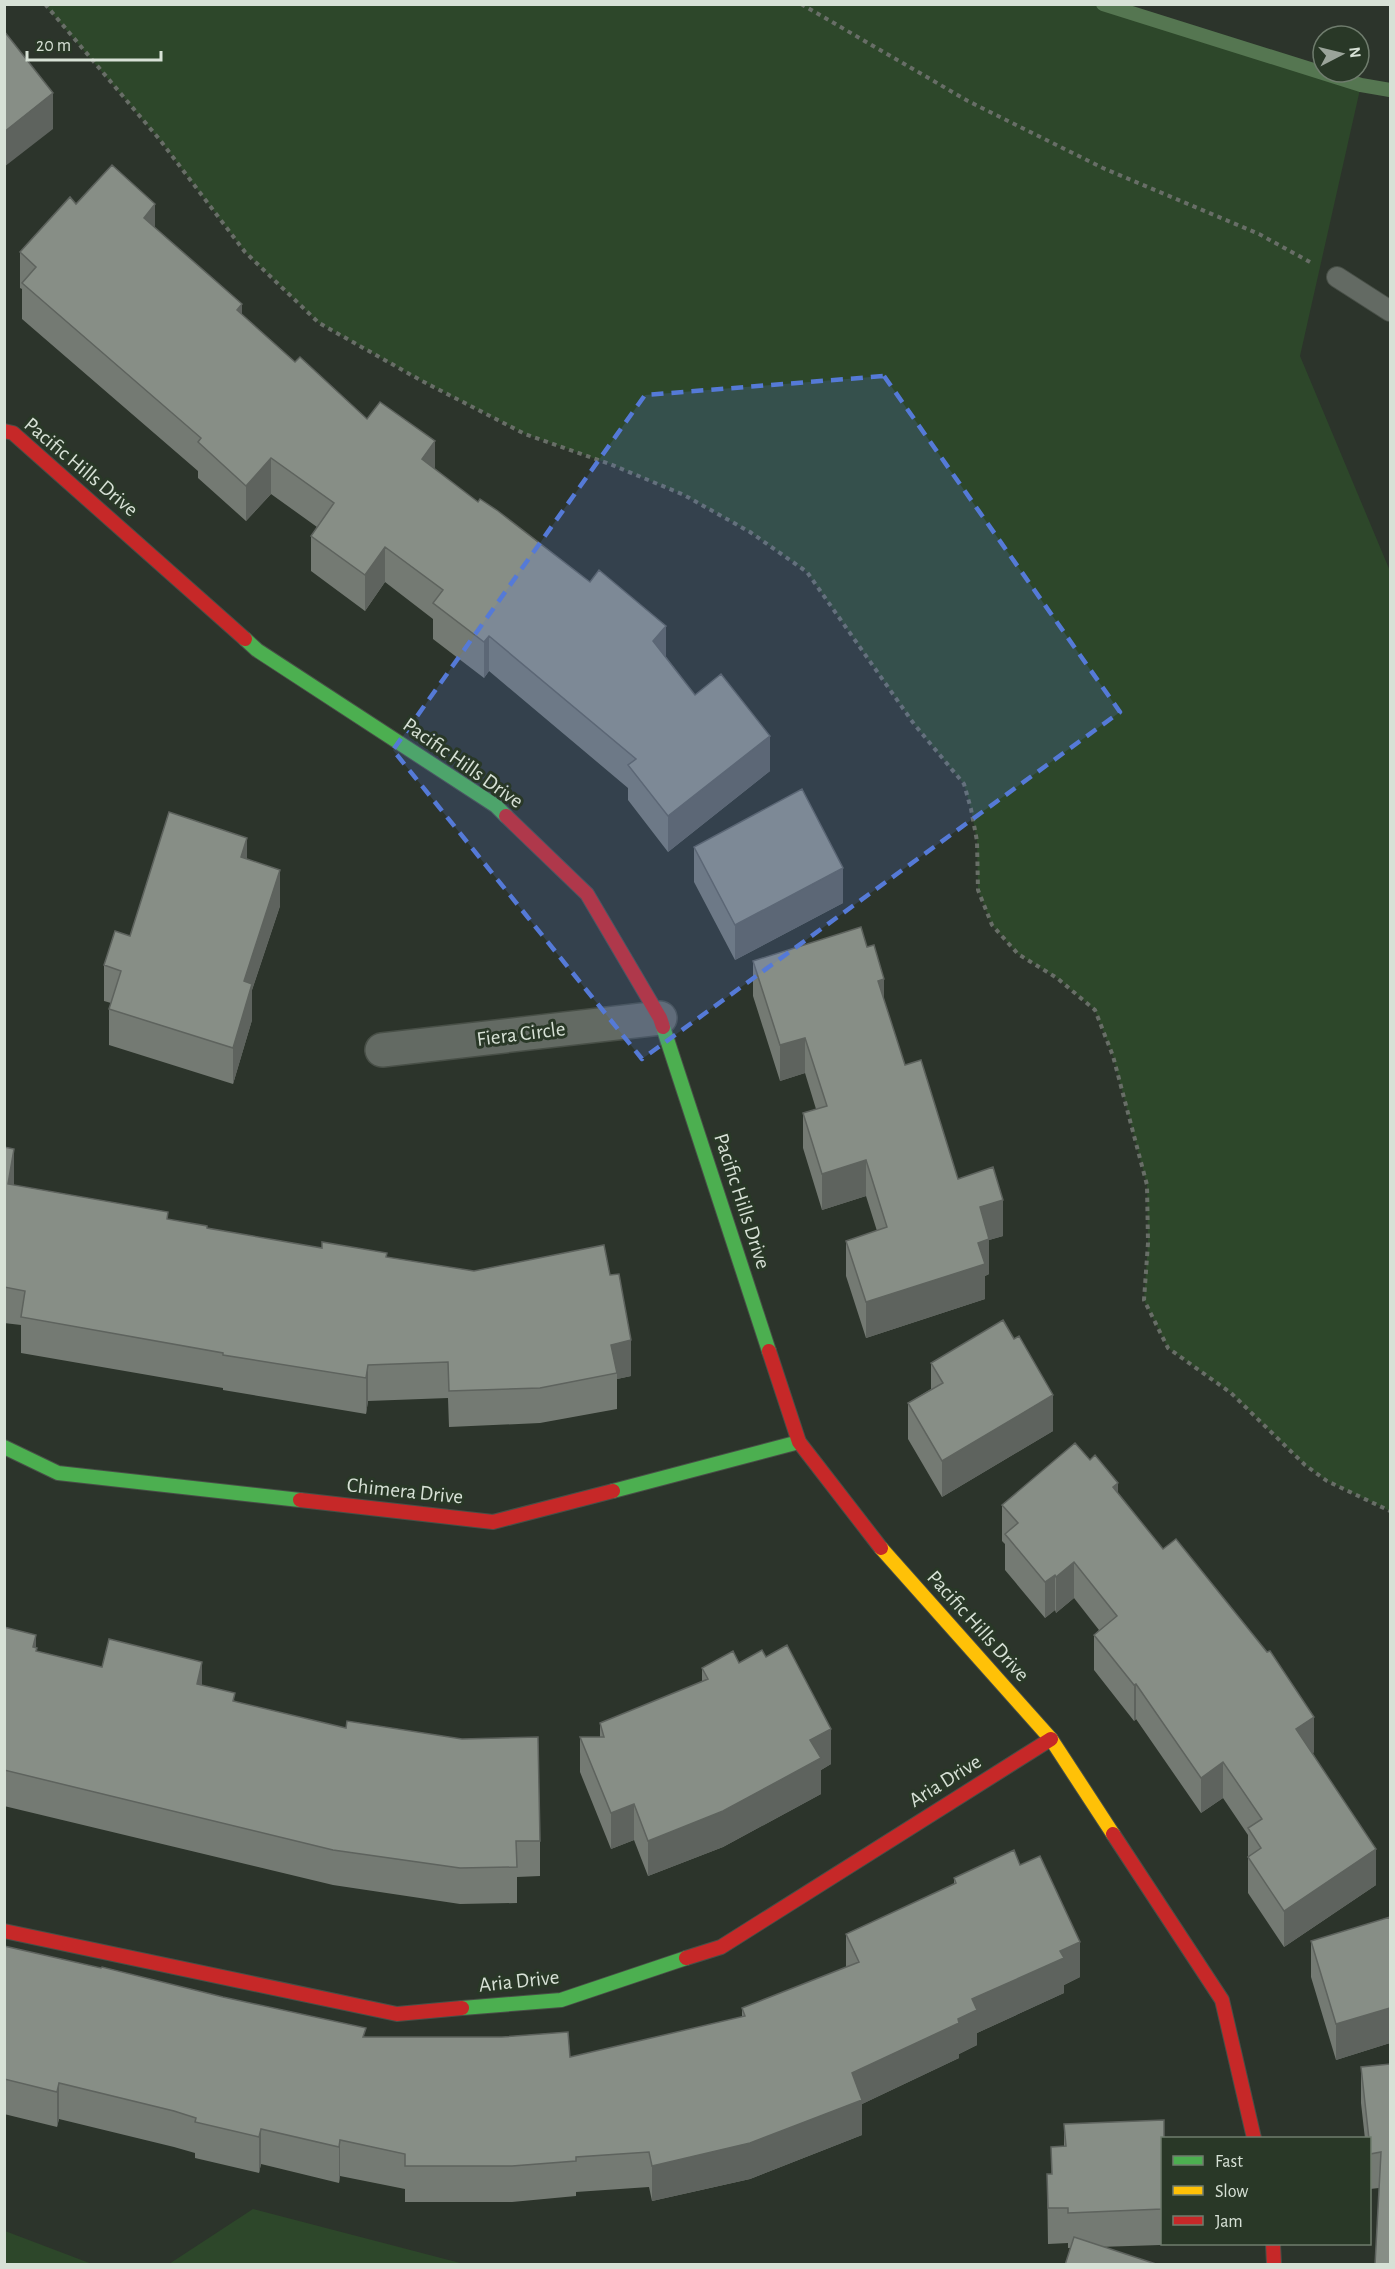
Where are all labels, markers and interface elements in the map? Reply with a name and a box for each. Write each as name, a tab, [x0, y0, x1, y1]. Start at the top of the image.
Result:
scale bar	[27, 24, 160, 62]
north arrow	[1311, 24, 1371, 84]
text: 20 m	[36, 37, 71, 55]
text: N	[1346, 46, 1364, 59]
street label: Pacific Hills Drive	[20, 414, 142, 520]
street label: Pacific Hills Drive	[399, 714, 527, 812]
street label: Fiera Circle	[475, 1018, 567, 1050]
street label: Pacific Hills Drive	[710, 1131, 774, 1271]
street label: Chimera Drive	[346, 1474, 464, 1508]
street label: Pacific Hills Drive	[923, 1567, 1033, 1685]
street label: Aria Drive	[905, 1751, 985, 1811]
street label: Aria Drive	[478, 1966, 560, 1996]
legend	[1161, 2137, 1371, 2245]
text: Fast	[1215, 2153, 1243, 2171]
text: Slow	[1215, 2183, 1248, 2201]
text: Jam	[1215, 2213, 1243, 2231]

